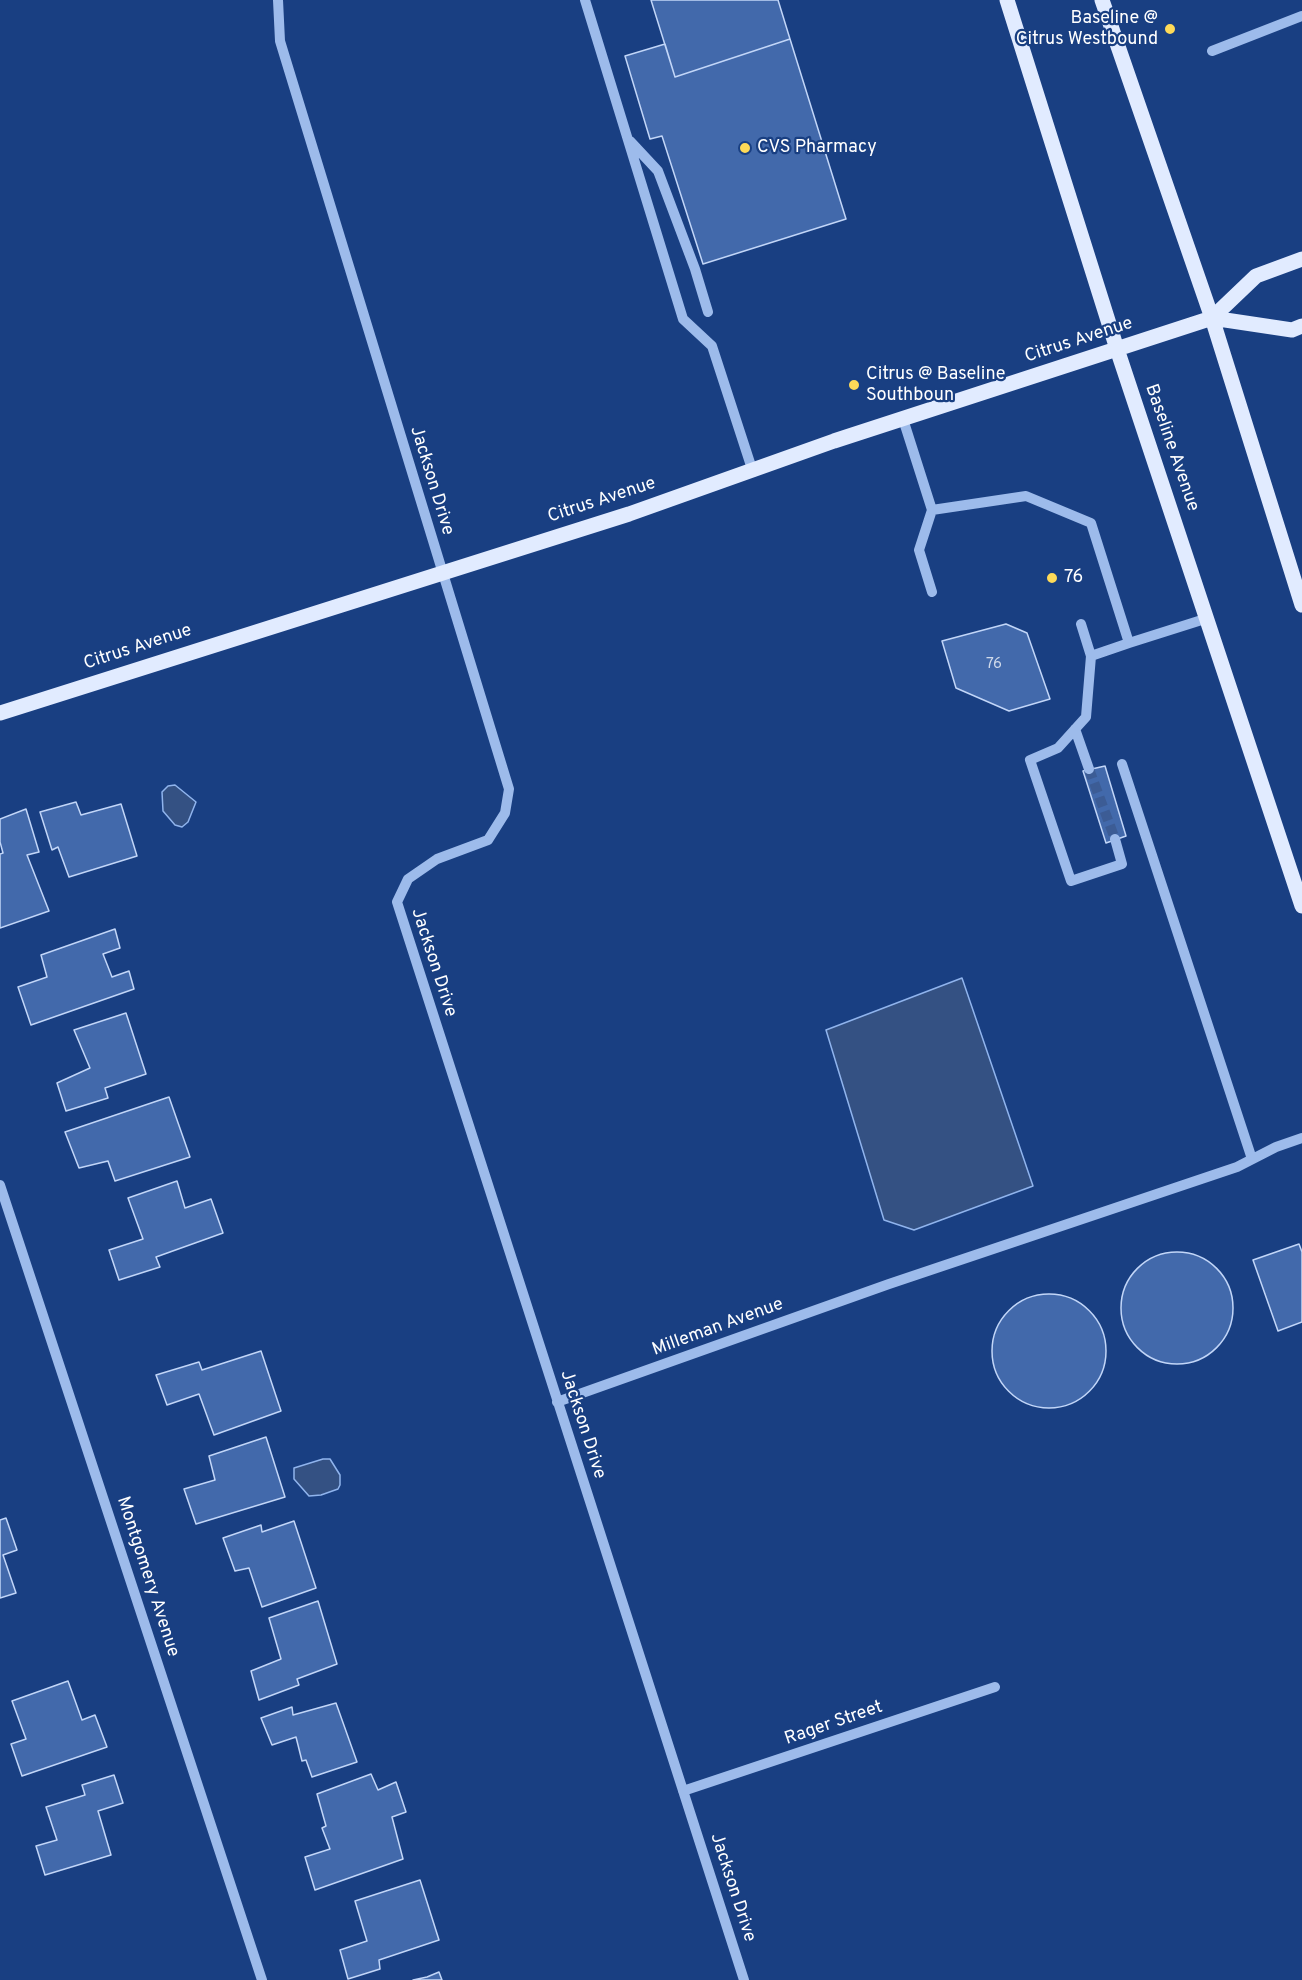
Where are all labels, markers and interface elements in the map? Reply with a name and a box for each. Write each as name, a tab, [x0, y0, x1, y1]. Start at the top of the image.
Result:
place label: Baseline @ Citrus Westbound	[1016, 8, 1158, 50]
marker: Baseline @ Citrus Westbound	[1163, 22, 1177, 36]
place label: CVS Pharmacy	[757, 137, 877, 159]
marker: CVS Pharmacy	[738, 141, 752, 155]
street label: Citrus Avenue	[1022, 313, 1136, 369]
place label: Citrus @ Baseline Southboun	[866, 364, 1005, 406]
marker: Citrus @ Baseline Southboun	[847, 378, 861, 392]
street label: Baseline Avenue	[1139, 382, 1203, 514]
street label: Jackson Drive	[404, 424, 458, 538]
street label: Citrus Avenue	[545, 473, 659, 529]
place label: 76	[1064, 567, 1083, 589]
marker: 76	[1045, 571, 1059, 585]
street label: Citrus Avenue	[81, 620, 195, 676]
house number: 76	[986, 656, 1002, 674]
street label: Jackson Drive	[405, 906, 461, 1020]
street label: Milleman Avenue	[650, 1294, 786, 1362]
street label: Jackson Drive	[554, 1368, 610, 1482]
street label: Montgomery Avenue	[111, 1494, 183, 1660]
street label: Rager Street	[782, 1697, 886, 1751]
street label: Jackson Drive	[704, 1831, 760, 1945]

